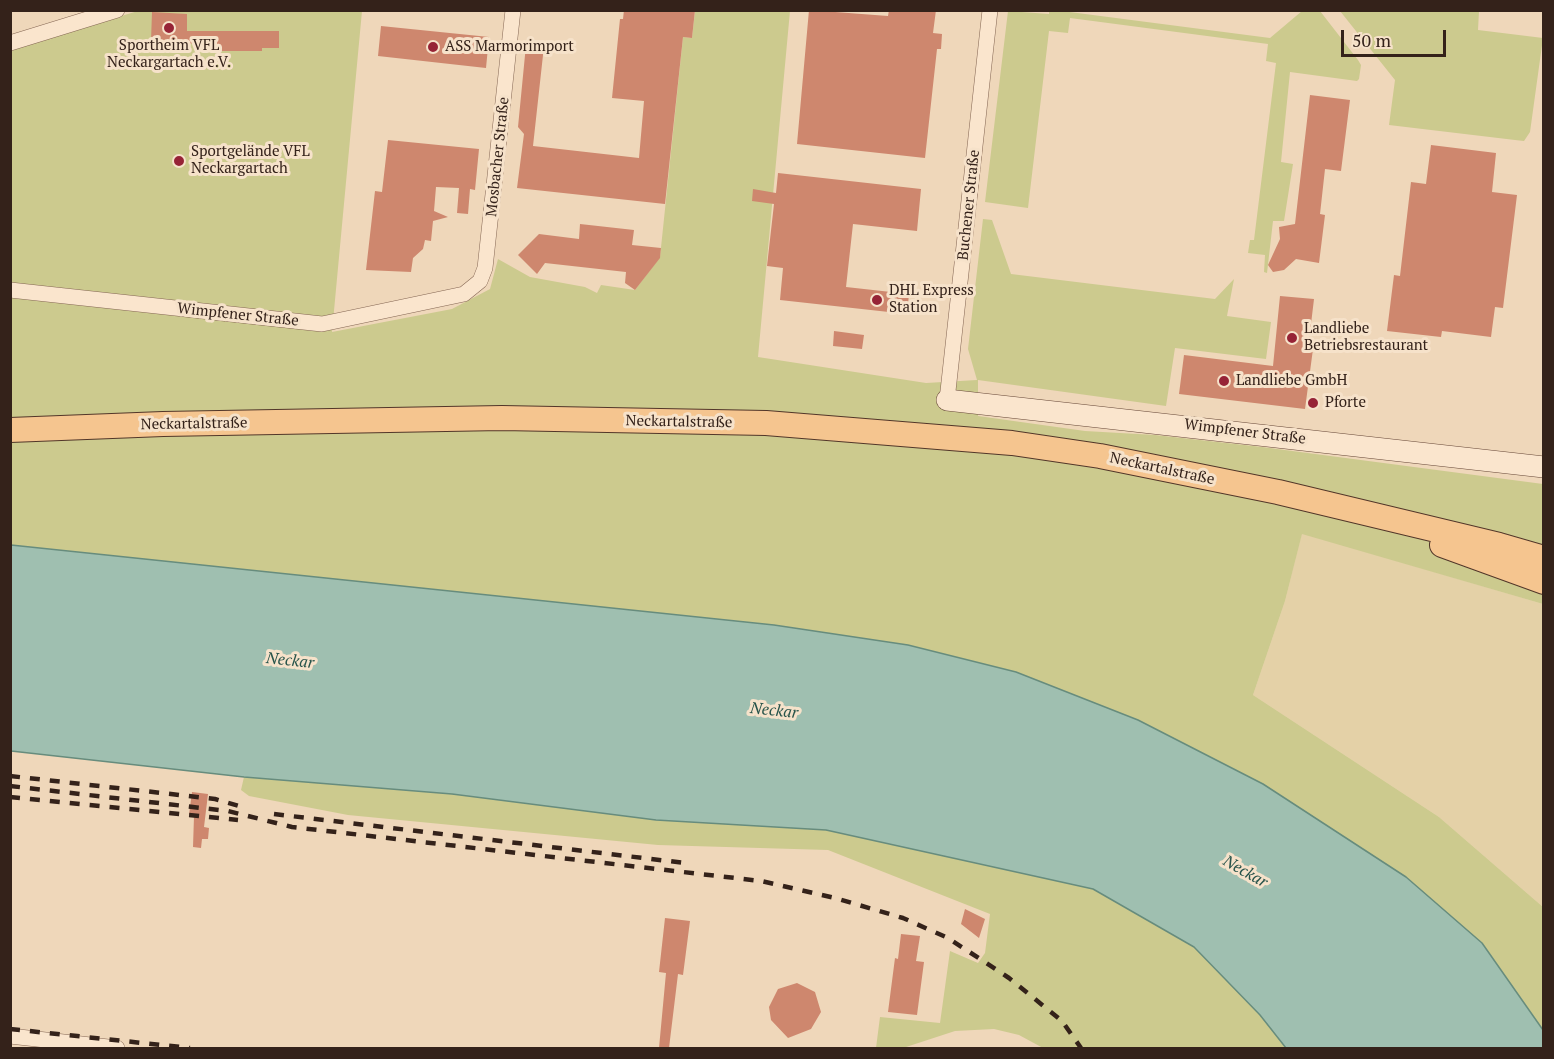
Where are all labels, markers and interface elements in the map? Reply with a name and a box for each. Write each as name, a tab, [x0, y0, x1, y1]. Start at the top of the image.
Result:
scale bar	[1344, 18, 1449, 56]
marker: Sportheim VFL Neckargartach e.V.	[162, 21, 176, 35]
text: 50 m	[1352, 28, 1391, 52]
place label: Sportheim VFL Neckargartach e.V.	[107, 37, 231, 72]
place label: ASS Marmorimport	[445, 38, 574, 56]
marker: ASS Marmorimport	[426, 40, 440, 54]
street label: Mosbacher Straße	[483, 96, 513, 218]
place label: Sportgelände VFL Neckargartach	[191, 143, 310, 178]
street label: Buchener Straße	[954, 149, 984, 261]
marker: Sportgelände VFL Neckargartach	[172, 154, 186, 168]
place label: DHL Express Station	[889, 282, 974, 317]
marker: DHL Express Station	[870, 293, 884, 307]
street label: Wimpfener Straße	[176, 300, 300, 330]
place label: Landliebe Betriebsrestaurant	[1304, 320, 1428, 355]
marker: Landliebe Betriebsrestaurant	[1285, 331, 1299, 345]
place label: Landliebe GmbH	[1236, 372, 1347, 390]
marker: Landliebe GmbH	[1217, 374, 1231, 388]
place label: Pforte	[1325, 394, 1366, 412]
marker: Pforte	[1306, 396, 1320, 410]
street label: Neckartalstraße	[625, 412, 733, 432]
street label: Neckartalstraße	[140, 414, 248, 434]
street label: Wimpfener Straße	[1183, 416, 1307, 448]
street label: Neckartalstraße	[1108, 449, 1216, 489]
water label: Neckar	[265, 649, 315, 673]
water label: Neckar	[749, 699, 799, 723]
water label: Neckar	[1219, 852, 1271, 892]

